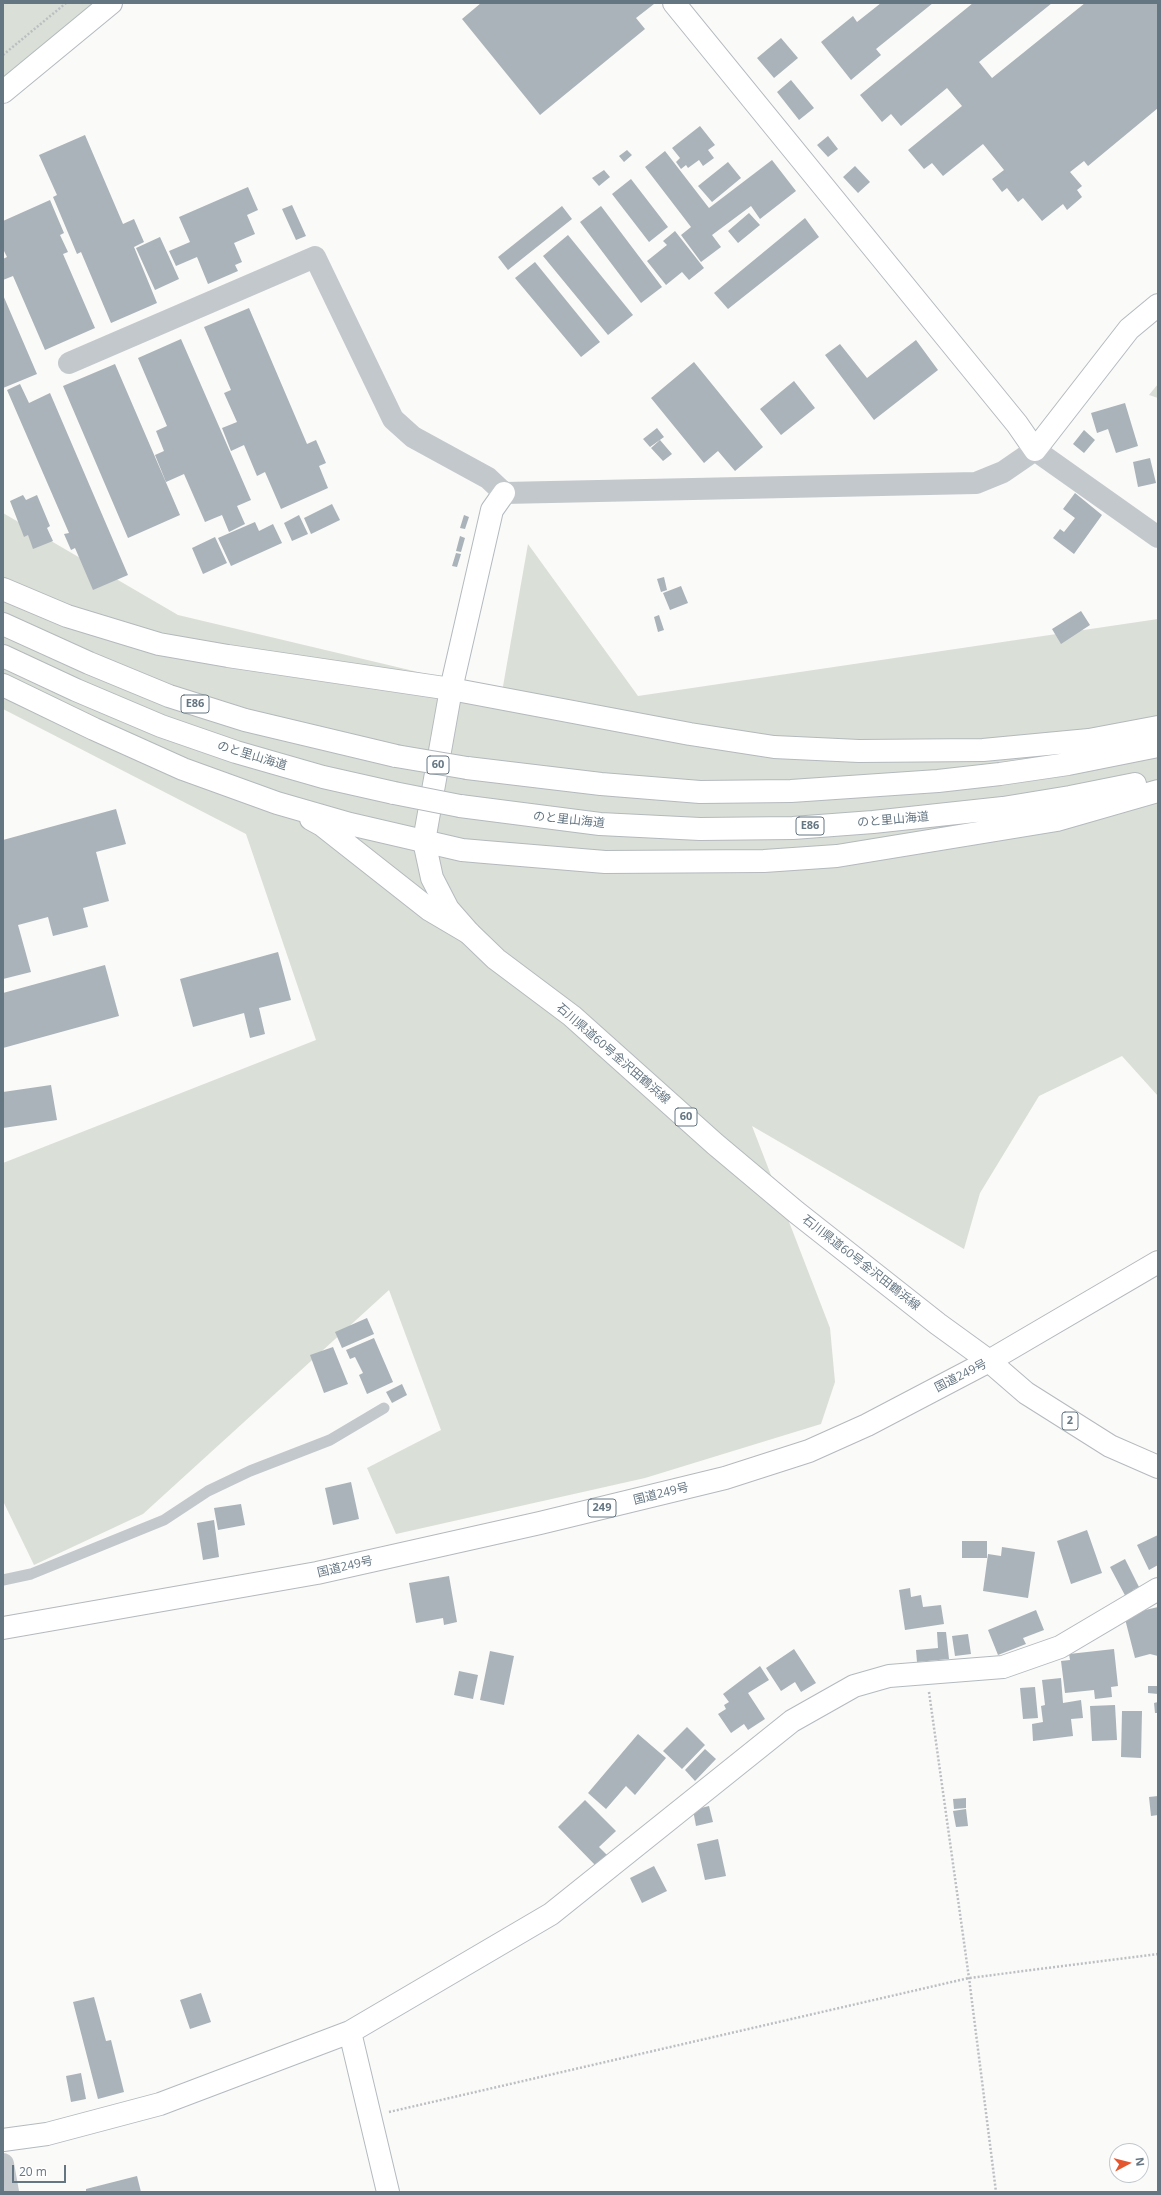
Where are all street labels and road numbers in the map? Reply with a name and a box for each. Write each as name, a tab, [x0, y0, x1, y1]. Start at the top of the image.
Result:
road number: E86	[181, 695, 209, 713]
street label: のと里山海道	[215, 739, 289, 773]
road number: 60	[427, 756, 449, 774]
street label: のと里山海道	[532, 809, 606, 831]
street label: のと里山海道	[857, 810, 929, 830]
road number: E86	[796, 817, 824, 835]
street label: 石川県道60号金沢田鶴浜線	[553, 1001, 673, 1107]
road number: 60	[675, 1108, 697, 1126]
street label: 石川県道60号金沢田鶴浜線	[799, 1212, 923, 1314]
street label: 国道249号	[933, 1357, 989, 1395]
road number: 2	[1062, 1412, 1078, 1430]
street label: 国道249号	[632, 1480, 690, 1508]
road number: 249	[588, 1499, 616, 1517]
street label: 国道249号	[316, 1554, 374, 1580]

